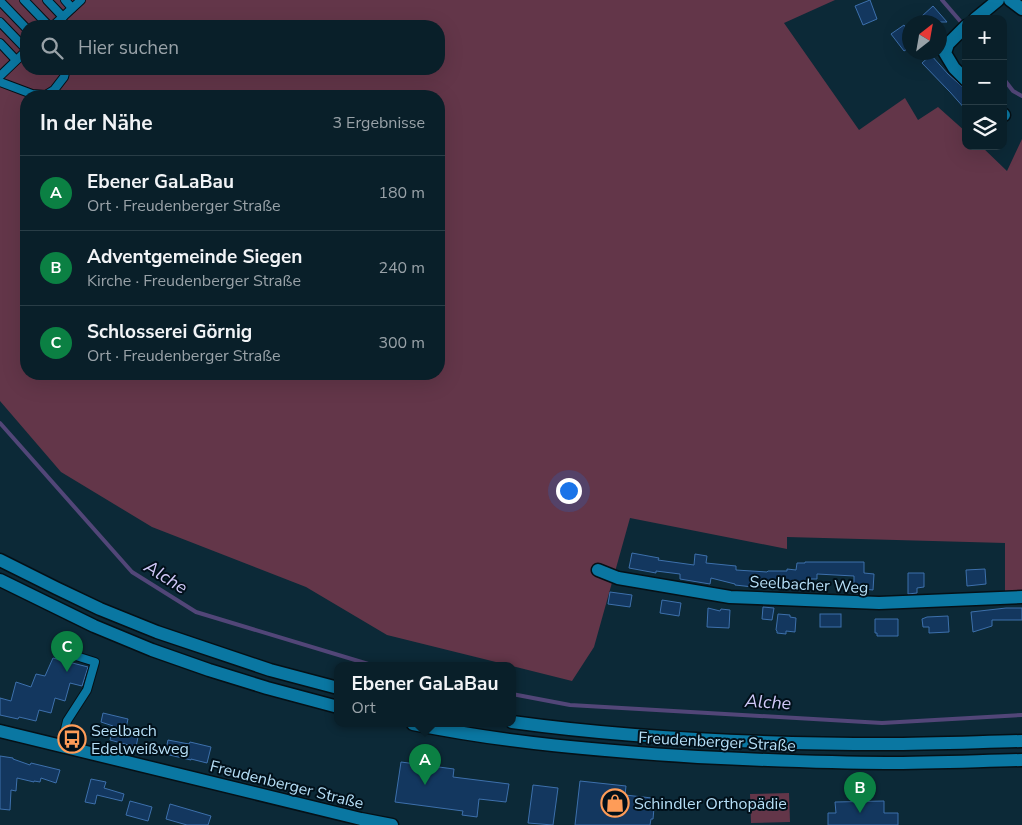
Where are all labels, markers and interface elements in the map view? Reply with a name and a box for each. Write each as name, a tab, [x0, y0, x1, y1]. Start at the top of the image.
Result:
north arrow	[902, 15, 947, 60]
map controls	[962, 15, 1007, 150]
button: +	[962, 15, 1007, 60]
search box	[20, 20, 445, 75]
icon: search	[38, 34, 66, 62]
text: Hier suchen	[78, 35, 179, 61]
button: −	[962, 60, 1007, 105]
button: layers	[962, 105, 1007, 150]
text: In der Nähe	[40, 109, 153, 137]
text: 3 Ergebnisse	[332, 112, 425, 134]
text: Ebener GaLaBau	[87, 169, 234, 195]
text: A	[50, 182, 62, 204]
text: 180 m	[378, 182, 425, 204]
text: Ort · Freudenberger Straße	[87, 195, 281, 217]
text: Adventgemeinde Siegen	[87, 244, 302, 270]
text: B	[50, 257, 62, 279]
text: 240 m	[378, 257, 425, 279]
text: Kirche · Freudenberger Straße	[87, 270, 301, 292]
text: Schlosserei Görnig	[87, 319, 252, 345]
text: C	[51, 332, 61, 354]
text: 300 m	[378, 332, 425, 354]
text: Ort · Freudenberger Straße	[87, 345, 281, 367]
your location	[556, 478, 582, 504]
water label: Alche	[139, 554, 192, 600]
street label: Seelbacher Weg	[749, 571, 869, 599]
pin: C	[51, 631, 83, 672]
popup	[334, 662, 516, 727]
text: Ebener GaLaBau	[352, 671, 498, 697]
water label: Alche	[743, 689, 792, 715]
text: Ort	[352, 697, 376, 719]
place label: Seelbach Edelweißweg	[91, 720, 189, 760]
bus stop icon: Seelbach Edelweißweg	[57, 724, 87, 754]
street label: Freudenberger Straße	[638, 727, 796, 757]
pin: A	[409, 744, 441, 785]
street label: Freudenberger Straße	[208, 755, 366, 815]
pin: B	[844, 772, 876, 813]
shop icon: Schindler Orthopädie	[600, 788, 630, 818]
place label: Schindler Orthopädie	[634, 793, 787, 815]

